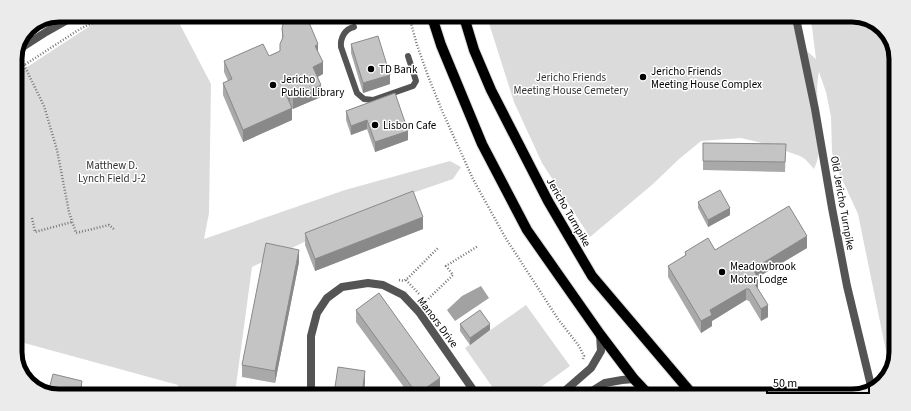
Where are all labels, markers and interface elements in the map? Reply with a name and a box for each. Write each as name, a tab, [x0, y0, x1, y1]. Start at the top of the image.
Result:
place label: TD Bank	[379, 62, 418, 77]
marker: TD Bank	[366, 64, 376, 74]
place label: Jericho Friends Meeting House Complex	[651, 64, 762, 92]
park label: Jericho Friends Meeting House Cemetery	[514, 70, 628, 98]
place label: Jericho Public Library	[281, 72, 345, 100]
marker: Jericho Friends Meeting House Complex	[638, 72, 648, 82]
marker: Jericho Public Library	[268, 80, 278, 90]
place label: Lisbon Cafe	[383, 118, 437, 133]
marker: Lisbon Cafe	[370, 120, 380, 130]
street label: Old Jericho Turnpike	[827, 155, 858, 252]
park label: Matthew D. Lynch Field J-2	[78, 158, 146, 186]
street label: Jericho Turnpike	[543, 175, 595, 250]
place label: Meadowbrook Motor Lodge	[730, 259, 796, 287]
marker: Meadowbrook Motor Lodge	[717, 267, 727, 277]
street label: Manors Drive	[414, 294, 462, 351]
scale bar	[767, 369, 869, 395]
text: 50 m	[773, 375, 797, 392]

